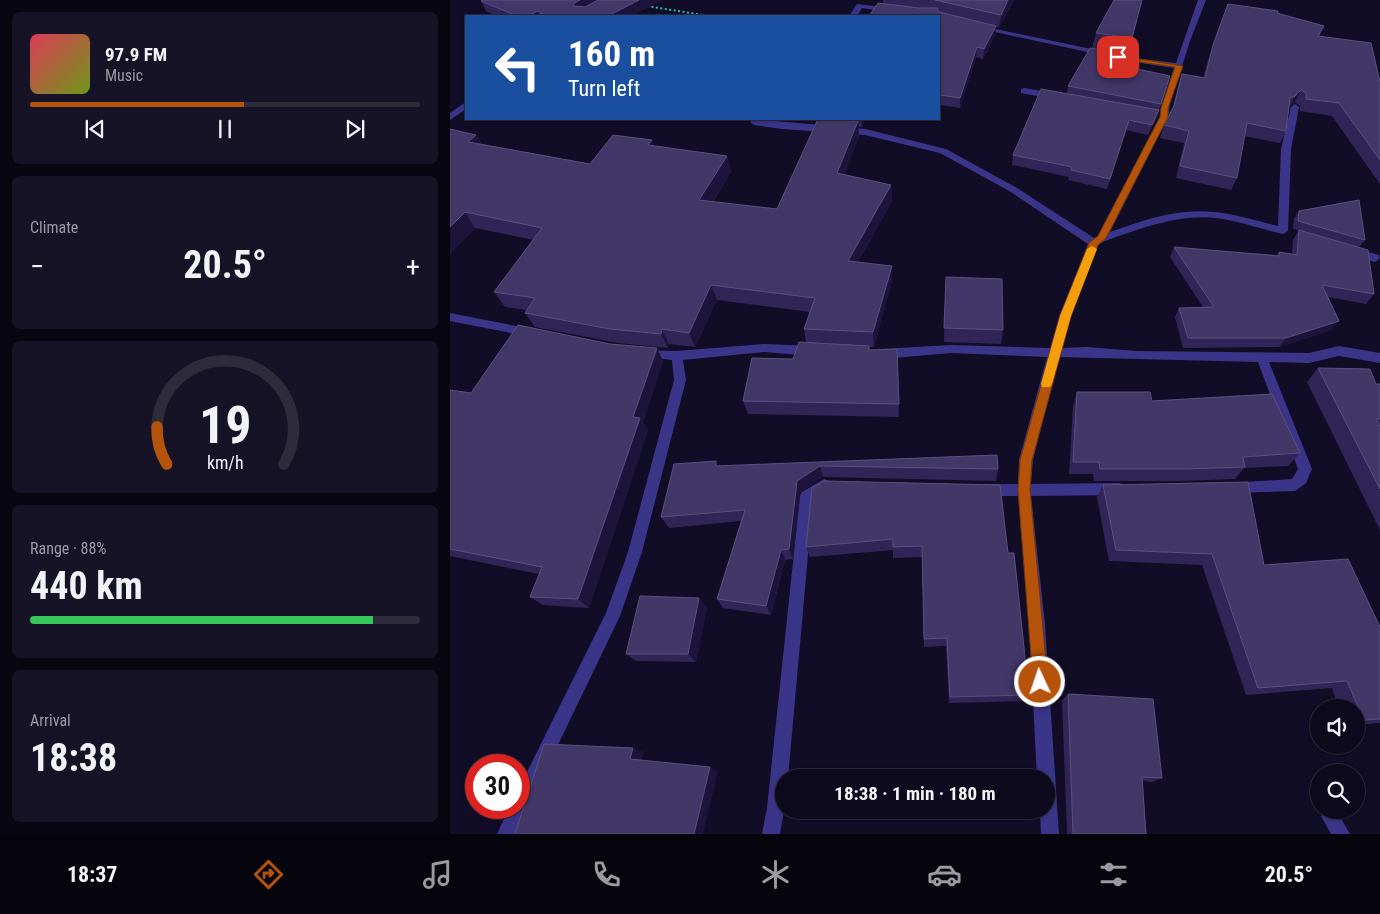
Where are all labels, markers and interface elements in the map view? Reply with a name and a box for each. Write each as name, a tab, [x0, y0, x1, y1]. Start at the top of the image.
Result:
text: 160 m	[568, 34, 655, 75]
icon: left	[485, 35, 550, 100]
pin	[1097, 36, 1139, 78]
text: 97.9 FM	[105, 43, 167, 66]
icon: arrive	[1104, 43, 1132, 71]
text: Music	[105, 66, 143, 85]
text: Turn left	[568, 76, 640, 101]
icon: previous	[81, 115, 109, 143]
icon: pause	[211, 115, 239, 143]
icon: next	[341, 115, 369, 143]
text: Climate	[30, 218, 78, 237]
text: 20.5°	[183, 243, 267, 287]
text: −	[30, 250, 44, 283]
text: +	[406, 250, 420, 283]
text: 19	[199, 395, 251, 456]
text: km/h	[207, 452, 243, 473]
text: Range · 88%	[30, 539, 106, 558]
text: 440 km	[30, 564, 143, 608]
position arrow	[1013, 655, 1065, 707]
map controls	[1310, 699, 1365, 819]
button: sound	[1310, 699, 1365, 754]
text: Arrival	[30, 711, 71, 730]
text: 18:38	[30, 736, 117, 780]
speed limit sign: 30	[465, 754, 530, 819]
button: search	[1310, 764, 1365, 819]
text: 18:38 · 1 min · 180 m	[834, 782, 996, 805]
icon: directions	[251, 857, 286, 892]
icon: music	[420, 857, 455, 892]
icon: phone	[589, 857, 624, 892]
icon: climate	[758, 857, 793, 892]
icon: car	[927, 857, 962, 892]
icon: filters	[1096, 857, 1131, 892]
text: 18:37	[67, 862, 117, 887]
text: 20.5°	[1265, 862, 1313, 887]

